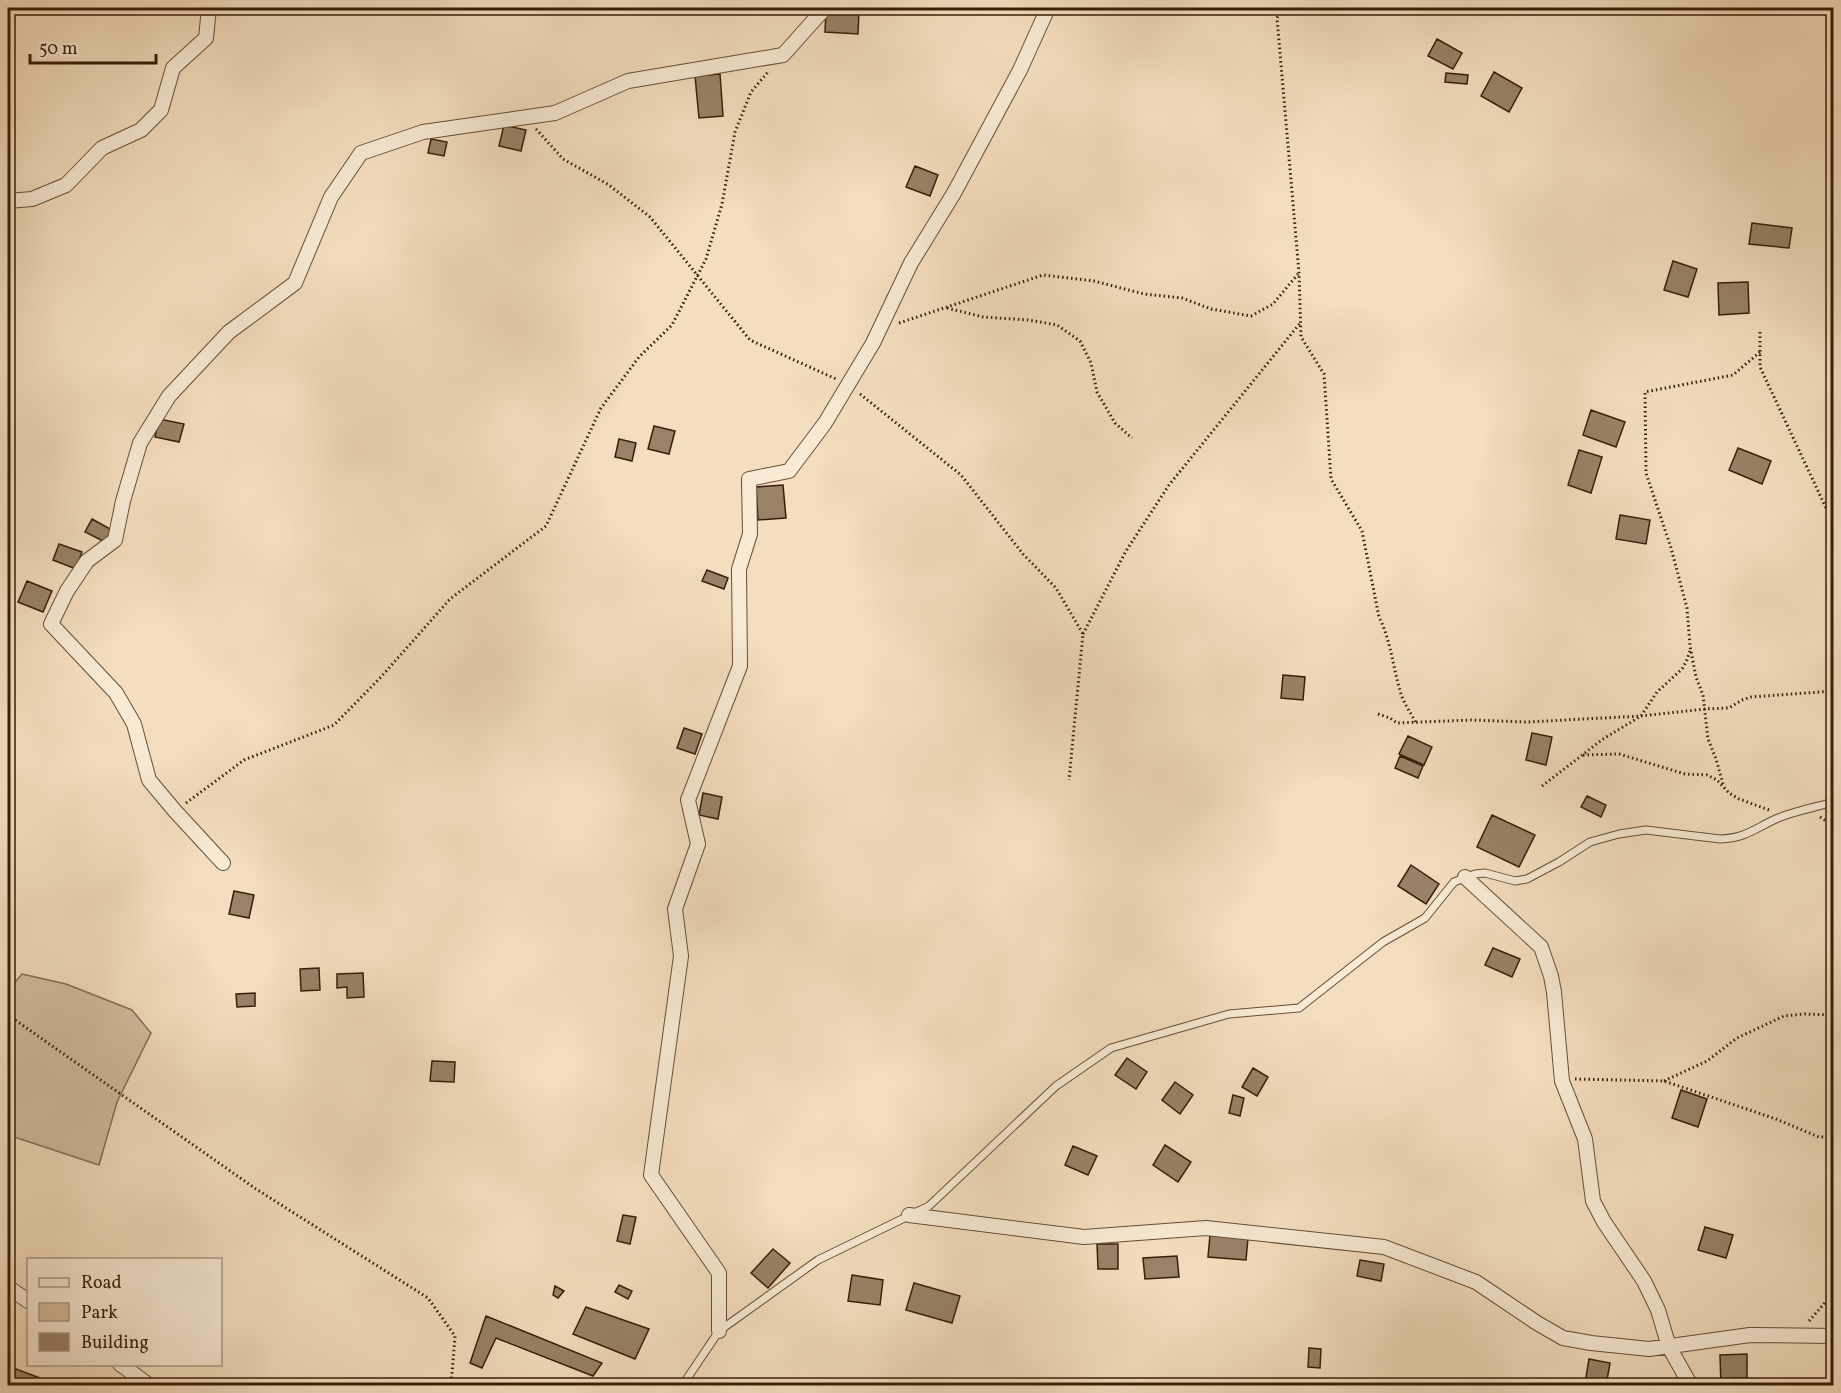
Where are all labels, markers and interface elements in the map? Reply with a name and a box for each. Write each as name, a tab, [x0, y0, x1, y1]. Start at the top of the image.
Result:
scale bar	[30, 27, 156, 65]
text: 50 m	[39, 37, 78, 62]
legend	[27, 1258, 222, 1366]
text: Road	[81, 1271, 122, 1296]
text: Park	[81, 1301, 118, 1326]
text: Building	[81, 1331, 149, 1356]

